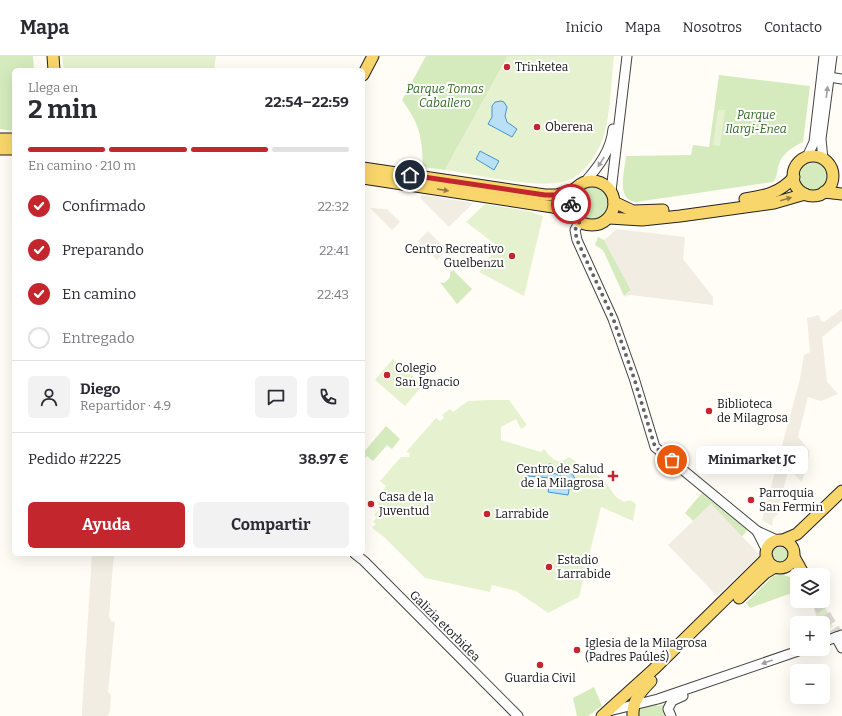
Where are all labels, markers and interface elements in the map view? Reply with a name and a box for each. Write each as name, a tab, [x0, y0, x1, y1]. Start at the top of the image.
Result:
text: Mapa	[20, 16, 69, 39]
text: Inicio	[566, 19, 603, 36]
text: Mapa	[625, 19, 661, 36]
text: Nosotros	[683, 19, 742, 36]
text: Contacto	[764, 19, 822, 36]
place label: Trinketea	[515, 60, 569, 74]
marker: Trinketea	[502, 62, 512, 72]
text: Llega en	[28, 80, 78, 95]
park label: Parque Tomas Caballero	[406, 82, 484, 110]
one-way arrow	[824, 86, 830, 98]
text: 22:54–22:59	[265, 93, 349, 111]
text: 2 min	[28, 94, 97, 125]
park label: Parque Ilargi-Enea	[725, 108, 787, 136]
place label: Oberena	[545, 120, 594, 134]
marker: Oberena	[532, 122, 542, 132]
one-way arrow	[597, 157, 605, 167]
text: En camino · 210 m	[28, 158, 136, 173]
pin	[393, 158, 427, 192]
icon: home	[399, 164, 421, 186]
courier	[551, 184, 591, 224]
one-way arrow	[437, 187, 449, 193]
icon: bike	[560, 193, 582, 215]
icon: check	[28, 195, 50, 217]
one-way arrow	[780, 196, 792, 202]
text: Confirmado	[62, 197, 146, 215]
text: 22:32	[318, 199, 349, 214]
icon: check	[28, 239, 50, 261]
text: Preparando	[62, 241, 144, 259]
place label: Centro Recreativo Guelbenzu	[405, 242, 505, 270]
text: 22:41	[319, 243, 349, 258]
marker: Centro Recreativo Guelbenzu	[507, 251, 517, 261]
icon: check	[28, 283, 50, 305]
text: En camino	[62, 285, 136, 303]
text: 22:43	[317, 287, 349, 302]
text: Entregado	[62, 329, 135, 347]
place label: Colegio San Ignacio	[395, 361, 460, 389]
marker: Colegio San Ignacio	[382, 370, 392, 380]
button: person	[28, 376, 70, 418]
button: chat	[255, 376, 297, 418]
button: phone	[307, 376, 349, 418]
text: Diego	[80, 380, 121, 398]
place label: Biblioteca de Milagrosa	[717, 397, 788, 425]
text: Repartidor · 4.9	[80, 398, 171, 413]
marker: Biblioteca de Milagrosa	[704, 406, 714, 416]
pin	[655, 443, 689, 477]
callout: Minimarket JC	[696, 446, 808, 474]
icon: bag	[661, 449, 683, 471]
text: Pedido #2225	[28, 450, 121, 468]
text: 38.97 €	[299, 450, 349, 468]
text: Minimarket JC	[708, 452, 796, 467]
place label: Centro de Salud de la Milagrosa	[516, 462, 604, 490]
marker: Centro de Salud de la Milagrosa	[607, 470, 619, 482]
place label: Parroquia San Fermin	[759, 486, 823, 514]
place label: Casa de la Juventud	[378, 490, 434, 518]
marker: Parroquia San Fermin	[746, 495, 756, 505]
marker: Casa de la Juventud	[366, 499, 376, 509]
button: Ayuda	[28, 502, 185, 548]
button: Compartir	[193, 502, 349, 548]
place label: Larrabide	[495, 507, 549, 521]
marker: Larrabide	[482, 509, 492, 519]
place label: Estadio Larrabide	[557, 553, 611, 581]
marker: Estadio Larrabide	[544, 562, 554, 572]
map controls	[790, 568, 830, 704]
button: layers	[790, 568, 830, 608]
street label: Galizia etorbidea	[407, 588, 483, 664]
button: +	[790, 616, 830, 656]
place label: Iglesia de la Milagrosa (Padres Paúles)	[585, 636, 707, 664]
marker: Iglesia de la Milagrosa (Padres Paúles)	[572, 645, 582, 655]
marker: Guardia Civil	[535, 660, 545, 670]
one-way arrow	[761, 660, 773, 666]
button: −	[790, 664, 830, 704]
place label: Guardia Civil	[504, 671, 576, 685]

